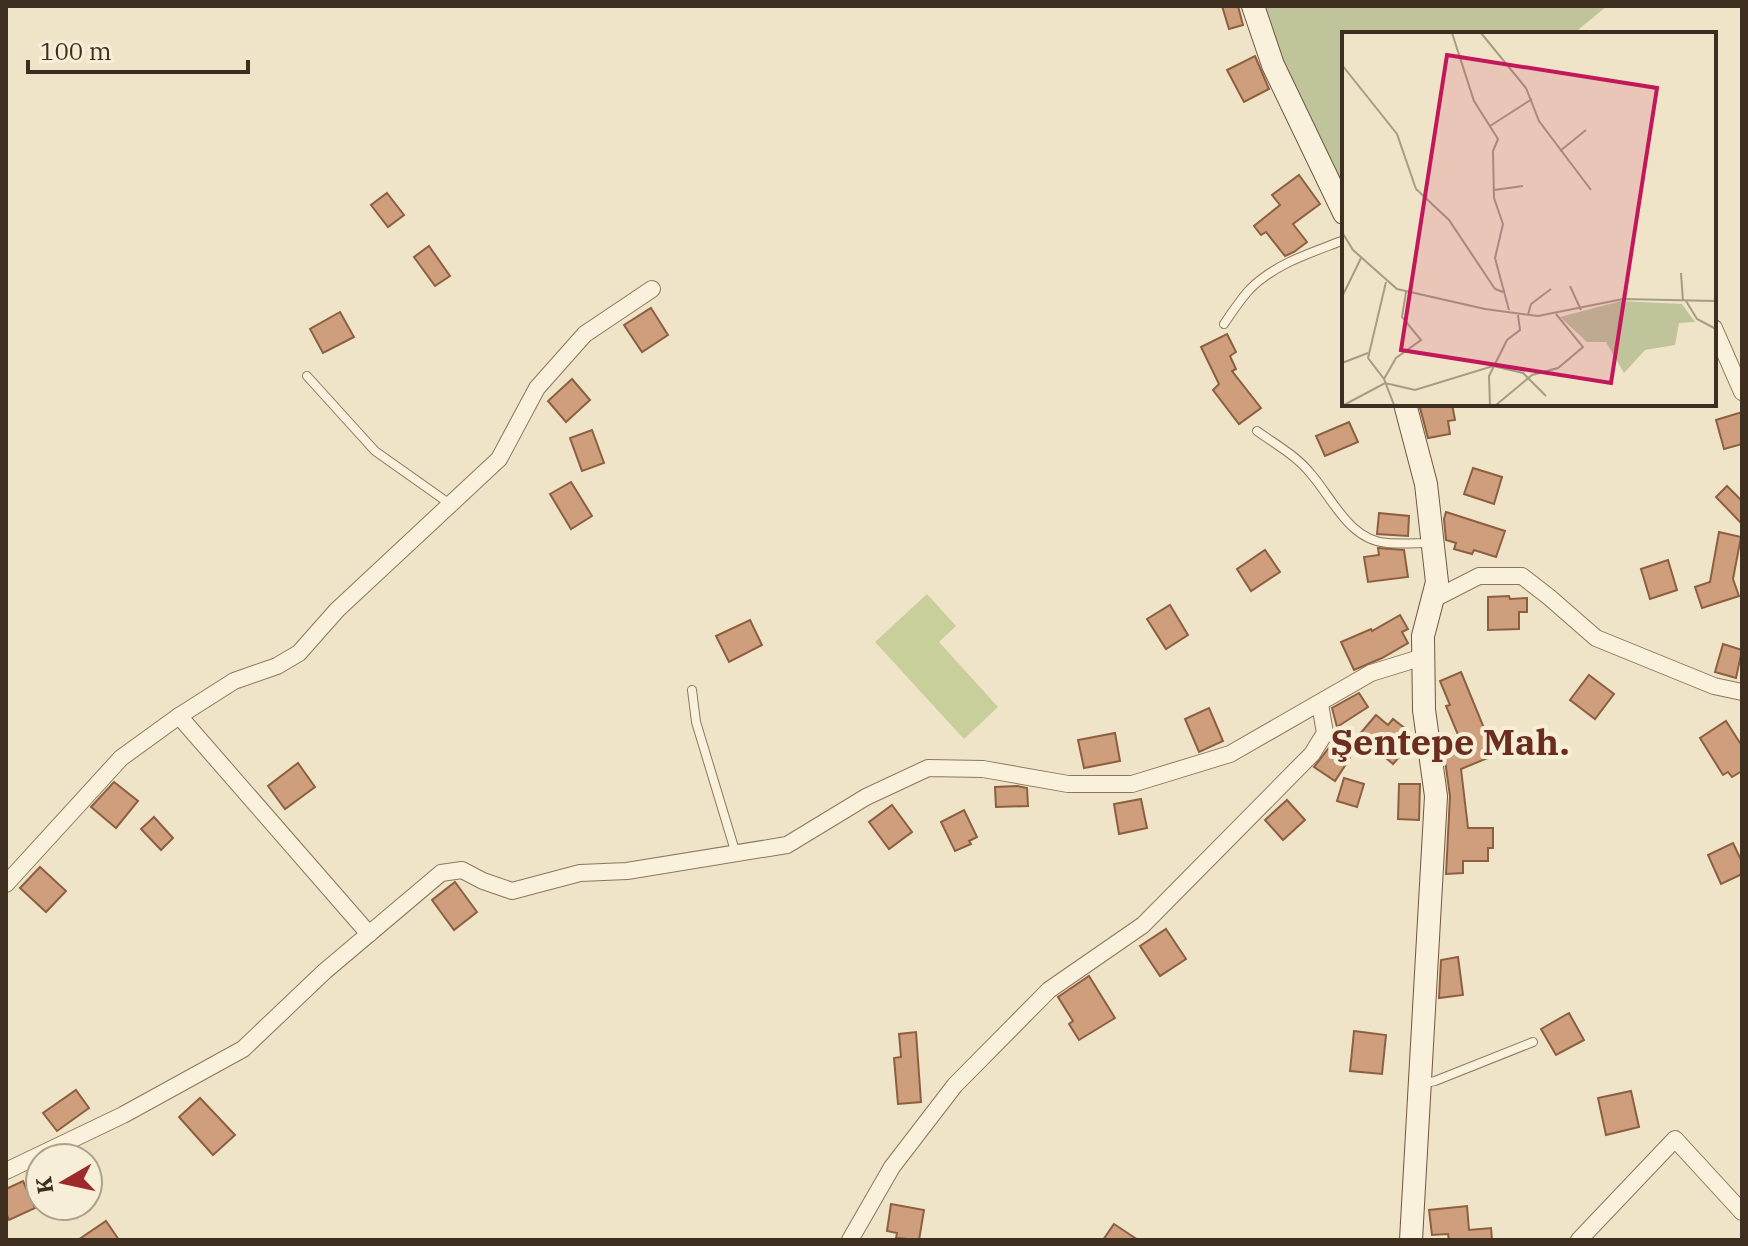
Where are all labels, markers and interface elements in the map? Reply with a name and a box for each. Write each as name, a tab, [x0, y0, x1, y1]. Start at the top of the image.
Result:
scale bar	[28, 24, 248, 74]
inset map	[1342, 32, 1716, 406]
text: 100 m	[40, 35, 112, 67]
district label: Şentepe Mah.	[1330, 718, 1570, 765]
north arrow	[24, 1142, 104, 1222]
text: K	[28, 1174, 59, 1196]

